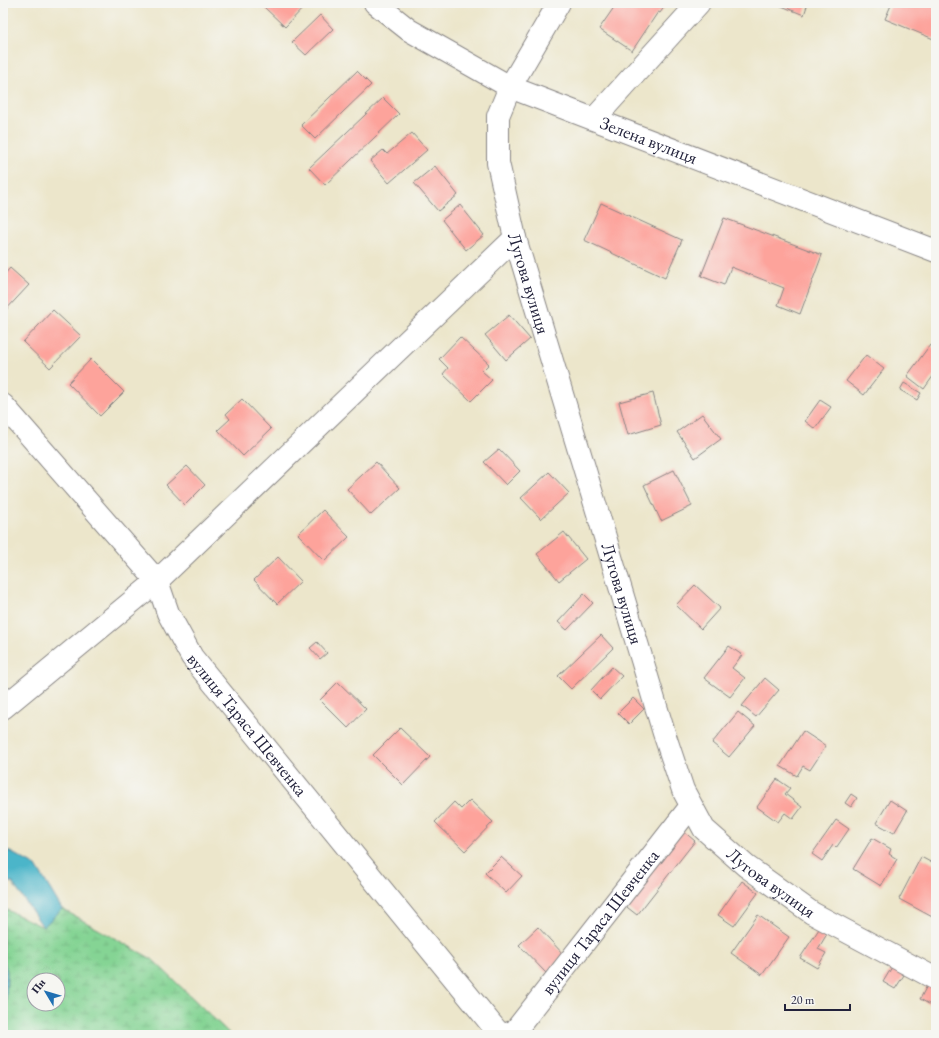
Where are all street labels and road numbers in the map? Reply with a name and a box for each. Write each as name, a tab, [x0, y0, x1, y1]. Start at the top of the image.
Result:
street label: Зелена вулиця	[597, 111, 701, 169]
street label: Лугова вулиця	[503, 230, 555, 337]
street label: Лугова вулиця	[596, 540, 649, 647]
street label: вулиця Тараса Шевченка	[182, 648, 313, 801]
street label: Лугова вулиця	[722, 842, 820, 923]
street label: вулиця Тараса Шевченка	[536, 844, 664, 999]

